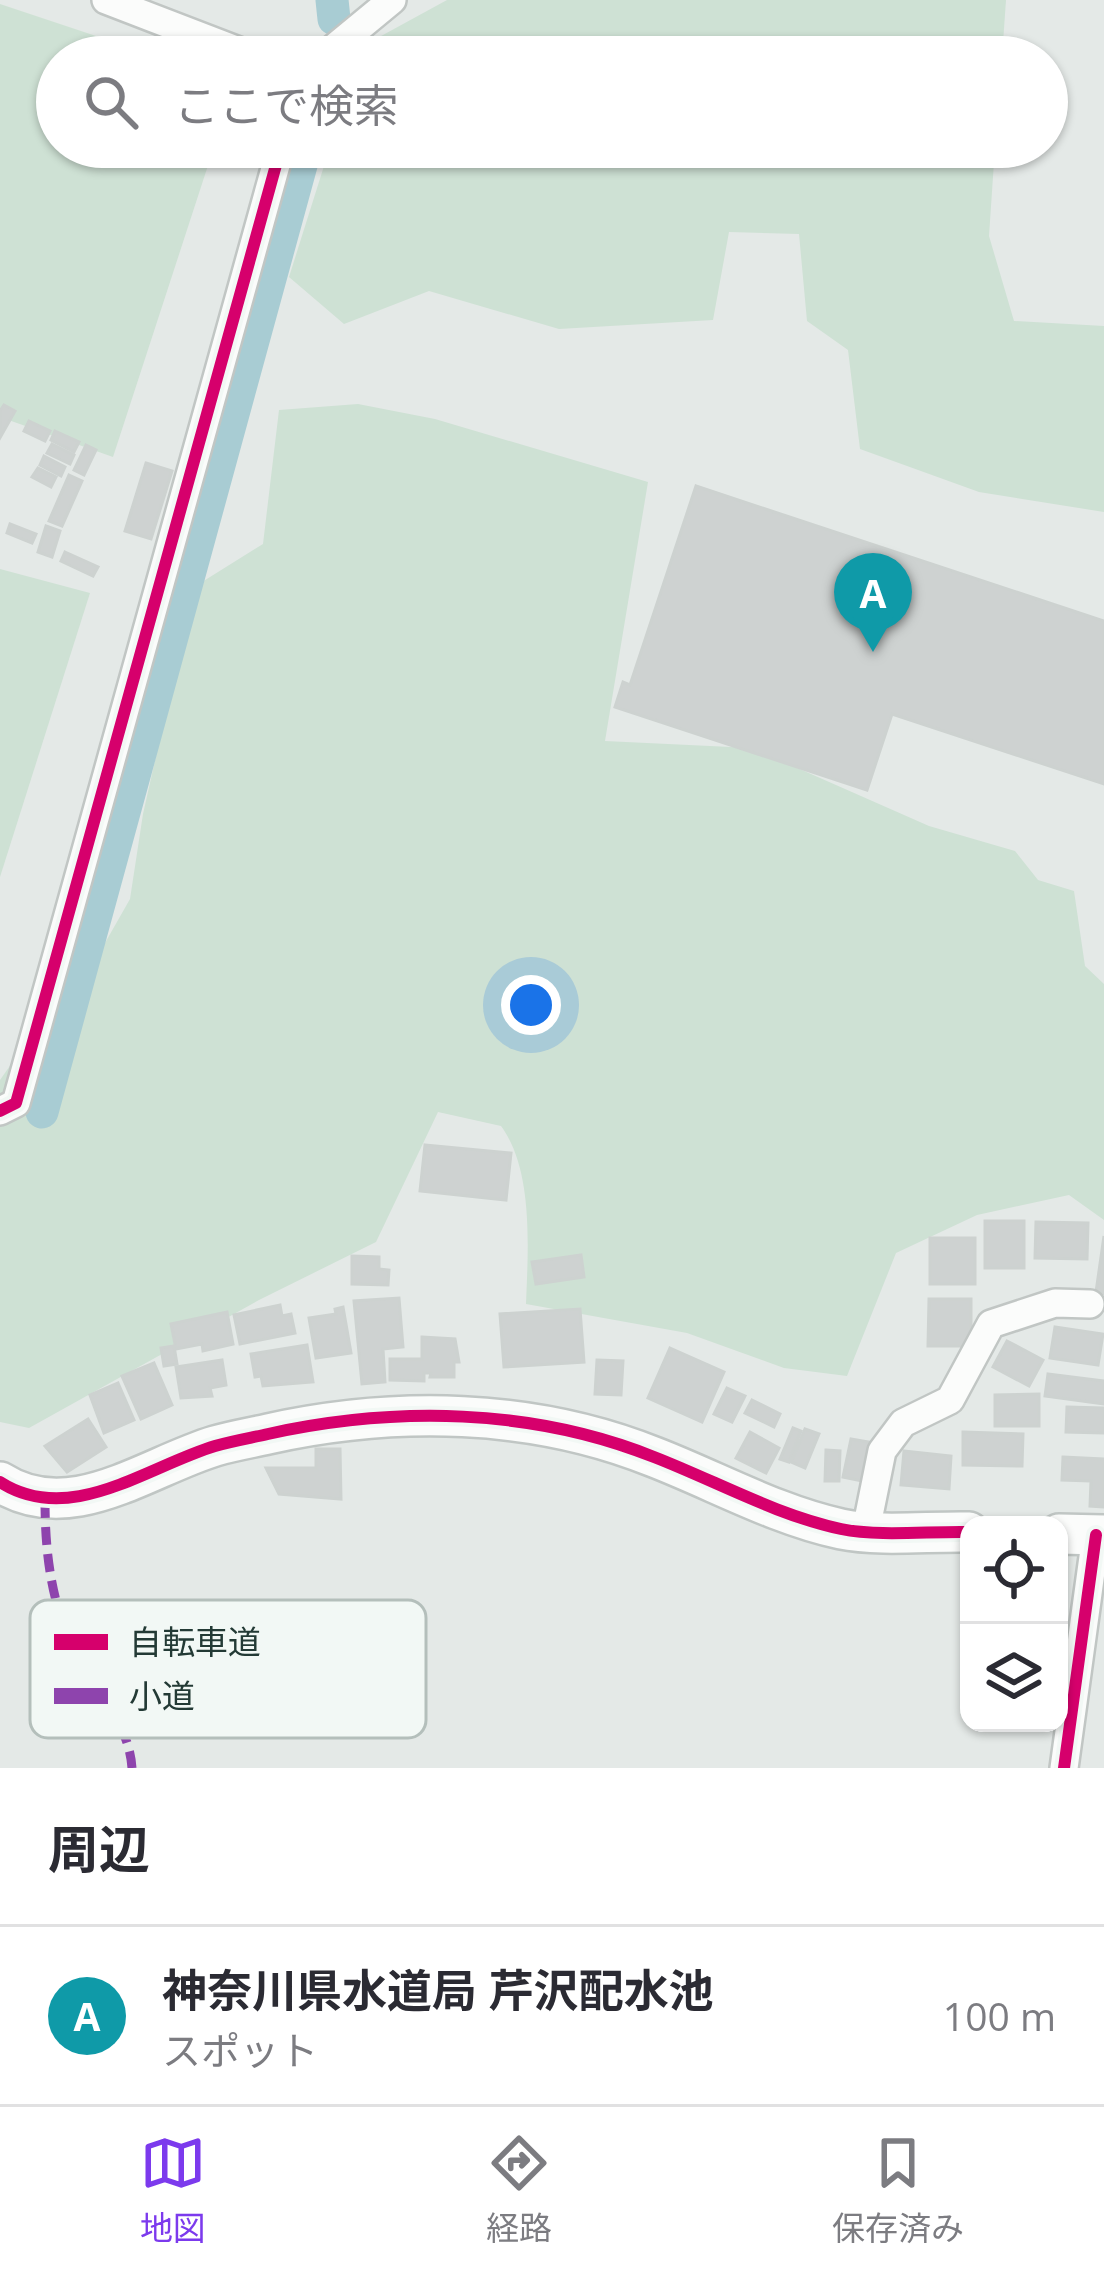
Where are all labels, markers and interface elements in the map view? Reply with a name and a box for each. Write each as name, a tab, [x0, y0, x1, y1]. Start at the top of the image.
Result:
search box	[36, 36, 1068, 168]
icon: search	[78, 69, 144, 135]
text: ここで検索	[174, 74, 399, 135]
pin: A	[834, 553, 912, 652]
your location	[501, 975, 561, 1035]
map controls	[960, 1516, 1068, 1732]
button: locate	[960, 1516, 1068, 1624]
legend	[30, 1600, 426, 1738]
text: 自転車道	[129, 1619, 261, 1664]
button: layers	[960, 1624, 1068, 1732]
text: 小道	[129, 1673, 195, 1718]
text: 周辺	[48, 1813, 150, 1883]
text: 神奈川県水道局 芹沢配水池	[162, 1959, 714, 2020]
text: A	[74, 1989, 100, 2042]
text: 100 m	[943, 1989, 1056, 2042]
text: スポット	[162, 2023, 318, 2076]
tab: 地図	[140, 2130, 206, 2250]
tab: 経路	[486, 2130, 552, 2250]
tab: 保存済み	[832, 2130, 964, 2250]

